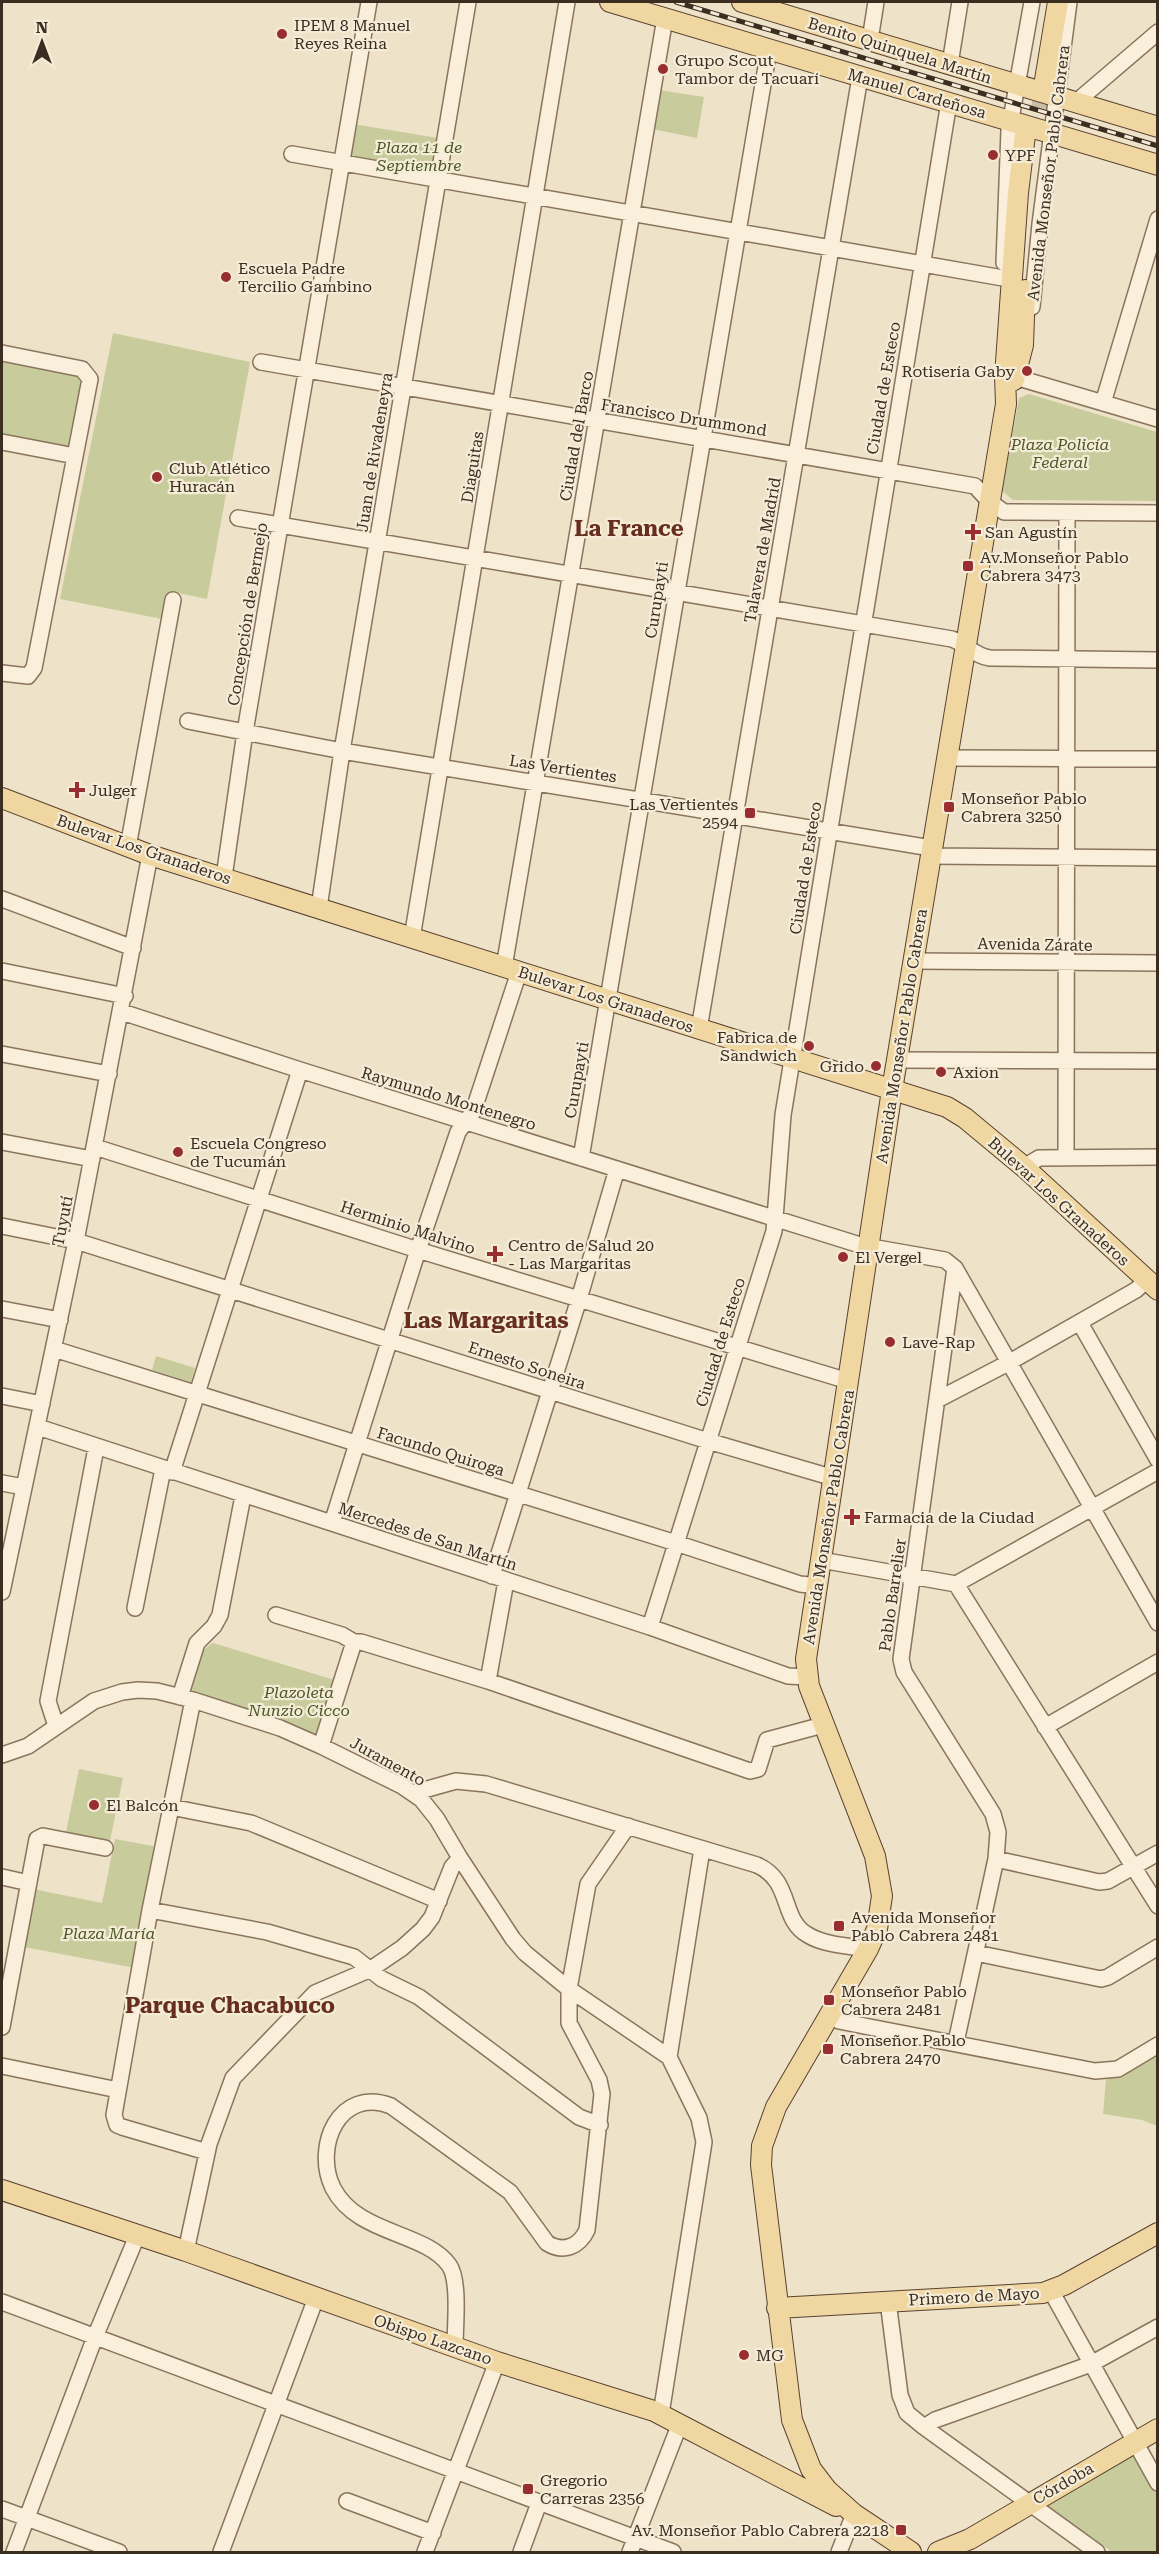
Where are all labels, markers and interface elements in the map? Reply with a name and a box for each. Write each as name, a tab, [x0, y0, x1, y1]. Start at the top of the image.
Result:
north arrow	[12, 12, 72, 72]
street label: Benito Quinquela Martín	[806, 13, 994, 88]
place label: IPEM 8 Manuel Reyes Reina	[294, 16, 410, 53]
text: N	[36, 18, 48, 37]
marker: IPEM 8 Manuel Reyes Reina	[275, 27, 289, 41]
street label: Avenida Monseñor Pablo Cabrera	[1023, 44, 1074, 302]
place label: Grupo Scout Tambor de Tacuarí	[675, 51, 819, 88]
marker: Grupo Scout Tambor de Tacuarí	[656, 62, 670, 76]
street label: Manuel Cardeñosa	[845, 65, 989, 122]
park label: Plaza 11 de Septiembre	[375, 138, 462, 175]
place label: YPF	[1005, 146, 1036, 165]
marker: YPF	[986, 148, 1000, 162]
place label: Escuela Padre Tercilio Gambino	[238, 259, 372, 296]
marker: Escuela Padre Tercilio Gambino	[219, 270, 233, 284]
street label: Ciudad de Esteco	[862, 320, 905, 456]
place label: Rotisería Gaby	[902, 362, 1016, 381]
marker: Rotisería Gaby	[1020, 364, 1034, 378]
street label: Ciudad del Barco	[556, 369, 597, 503]
street label: Juan de Rivadeneyra	[353, 371, 397, 533]
street label: Francisco Drummond	[600, 395, 768, 440]
street label: Diaguitas	[457, 429, 488, 504]
park label: Plaza Policía Federal	[1010, 435, 1110, 472]
place label: Club Atlético Huracán	[169, 459, 271, 496]
marker: Club Atlético Huracán	[150, 470, 164, 484]
street label: Talavera de Madrid	[740, 476, 785, 624]
district label: La France	[574, 516, 684, 541]
street label: Concepción de Bermejo	[224, 521, 271, 707]
place label: San Agustín	[985, 523, 1078, 542]
marker: San Agustín	[966, 525, 980, 539]
place label: Av.Monseñor Pablo Cabrera 3473	[980, 548, 1129, 585]
marker: Av.Monseñor Pablo Cabrera 3473	[961, 559, 975, 573]
street label: Curupayti	[641, 560, 672, 640]
street label: Las Vertientes	[508, 751, 618, 786]
place label: Julger	[89, 781, 137, 800]
marker: Julger	[70, 783, 84, 797]
place label: Monseñor Pablo Cabrera 3250	[961, 789, 1087, 826]
place label: Las Vertientes 2594	[629, 795, 738, 832]
street label: Ciudad de Esteco	[786, 800, 825, 936]
marker: Monseñor Pablo Cabrera 3250	[942, 800, 956, 814]
marker: Las Vertientes 2594	[743, 806, 757, 820]
street label: Bulevar Los Granaderos	[54, 811, 234, 888]
street label: Avenida Monseñor Pablo Cabrera	[872, 907, 931, 1165]
street label: Avenida Zárate	[977, 934, 1093, 955]
street label: Bulevar Los Granaderos	[516, 962, 696, 1037]
place label: Fabrica de Sandwich	[717, 1028, 797, 1065]
marker: Fabrica de Sandwich	[802, 1039, 816, 1053]
street label: Curupayti	[560, 1040, 593, 1120]
place label: Grido	[820, 1057, 864, 1076]
marker: Grido	[869, 1059, 883, 1073]
street label: Raymundo Montenegro	[359, 1063, 539, 1134]
place label: Axion	[953, 1063, 999, 1082]
marker: Axion	[934, 1065, 948, 1079]
street label: Bulevar Los Granaderos	[984, 1133, 1133, 1270]
place label: Escuela Congreso de Tucumán	[190, 1134, 327, 1171]
marker: Escuela Congreso de Tucumán	[171, 1145, 185, 1159]
street label: Tuyutí	[48, 1194, 77, 1248]
street label: Herminio Malvino	[338, 1197, 478, 1258]
place label: Centro de Salud 20 - Las Margaritas	[508, 1236, 654, 1273]
marker: Centro de Salud 20 - Las Margaritas	[486, 1245, 504, 1263]
place label: El Vergel	[855, 1248, 922, 1267]
marker: El Vergel	[836, 1250, 850, 1264]
street label: Ciudad de Esteco	[692, 1275, 749, 1409]
district label: Las Margaritas	[403, 1308, 569, 1333]
place label: Lave-Rap	[902, 1333, 975, 1352]
marker: Lave-Rap	[883, 1335, 897, 1349]
street label: Ernesto Soneira	[466, 1338, 588, 1394]
street label: Avenida Monseñor Pablo Cabrera	[799, 1388, 858, 1646]
street label: Facundo Quiroga	[375, 1423, 507, 1480]
street label: Mercedes de San Martín	[336, 1499, 520, 1574]
place label: Farmacia de la Ciudad	[864, 1508, 1034, 1527]
marker: Farmacia de la Ciudad	[845, 1510, 859, 1524]
street label: Pablo Barrelier	[875, 1537, 910, 1653]
park label: Plazoleta Nunzio Cicco	[247, 1683, 350, 1720]
street label: Juramento	[347, 1733, 429, 1790]
place label: El Balcón	[106, 1796, 179, 1815]
marker: El Balcón	[87, 1798, 101, 1812]
place label: Avenida Monseñor Pablo Cabrera 2481	[851, 1908, 999, 1945]
marker: Avenida Monseñor Pablo Cabrera 2481	[832, 1919, 846, 1933]
park label: Plaza María	[62, 1924, 156, 1943]
place label: Monseñor Pablo Cabrera 2481	[841, 1982, 967, 2019]
district label: Parque Chacabuco	[125, 1993, 335, 2018]
marker: Monseñor Pablo Cabrera 2481	[822, 1993, 836, 2007]
place label: Monseñor Pablo Cabrera 2470	[840, 2031, 966, 2068]
marker: Monseñor Pablo Cabrera 2470	[821, 2042, 835, 2056]
street label: Primero de Mayo	[908, 2284, 1040, 2309]
street label: Obispo Lazcano	[371, 2310, 495, 2369]
place label: MG	[756, 2346, 784, 2365]
marker: MG	[737, 2348, 751, 2362]
street label: Córdoba	[1030, 2458, 1097, 2508]
place label: Gregorio Carreras 2356	[540, 2471, 645, 2508]
marker: Gregorio Carreras 2356	[521, 2482, 535, 2496]
place label: Av. Monseñor Pablo Cabrera 2218	[632, 2521, 889, 2540]
marker: Av. Monseñor Pablo Cabrera 2218	[894, 2523, 908, 2537]

